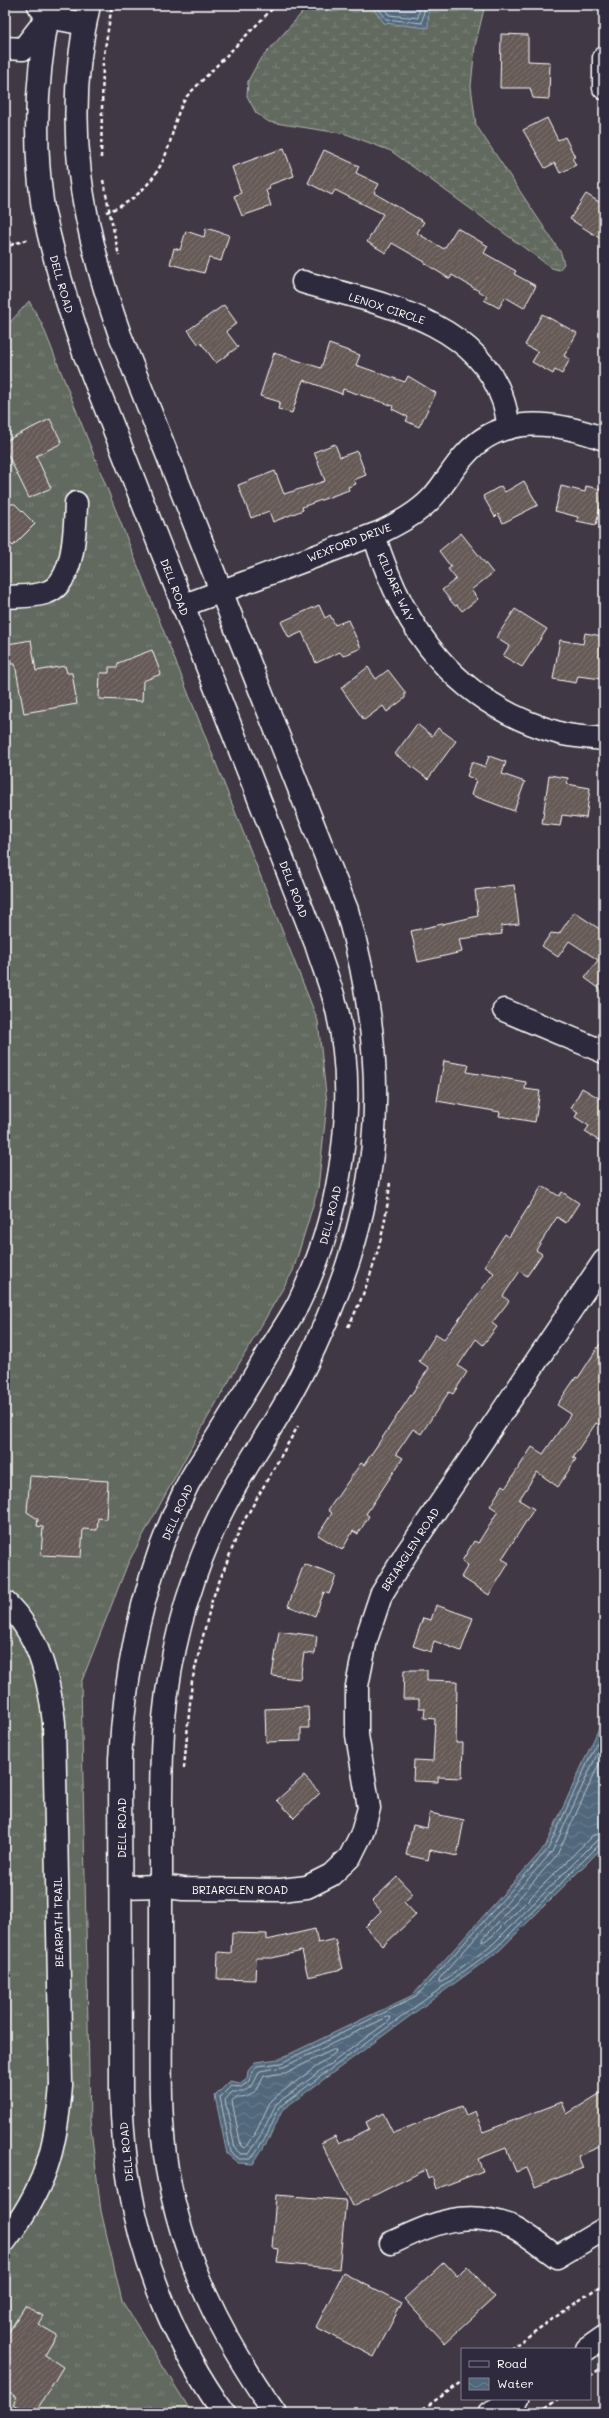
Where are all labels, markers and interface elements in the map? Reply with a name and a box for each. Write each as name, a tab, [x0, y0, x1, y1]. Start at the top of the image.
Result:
street label: DELL ROAD	[47, 253, 77, 315]
street label: LENOX CIRCLE	[347, 289, 427, 327]
street label: WEXFORD DRIVE	[305, 519, 393, 565]
street label: KILDARE WAY	[374, 550, 418, 624]
street label: DELL ROAD	[157, 556, 193, 618]
street label: DELL ROAD	[276, 858, 312, 920]
street label: DELL ROAD	[315, 1184, 345, 1246]
street label: DELL ROAD	[158, 1482, 196, 1542]
street label: BRIARGLEN ROAD	[378, 1505, 442, 1593]
street label: DELL ROAD	[114, 1798, 129, 1858]
street label: BEARPATH TRAIL	[50, 1877, 66, 1967]
street label: BRIARGLEN ROAD	[192, 1882, 288, 1897]
street label: DELL ROAD	[115, 2121, 137, 2183]
legend	[461, 2348, 591, 2400]
text: Road	[497, 2355, 527, 2371]
text: Water	[497, 2375, 534, 2391]

